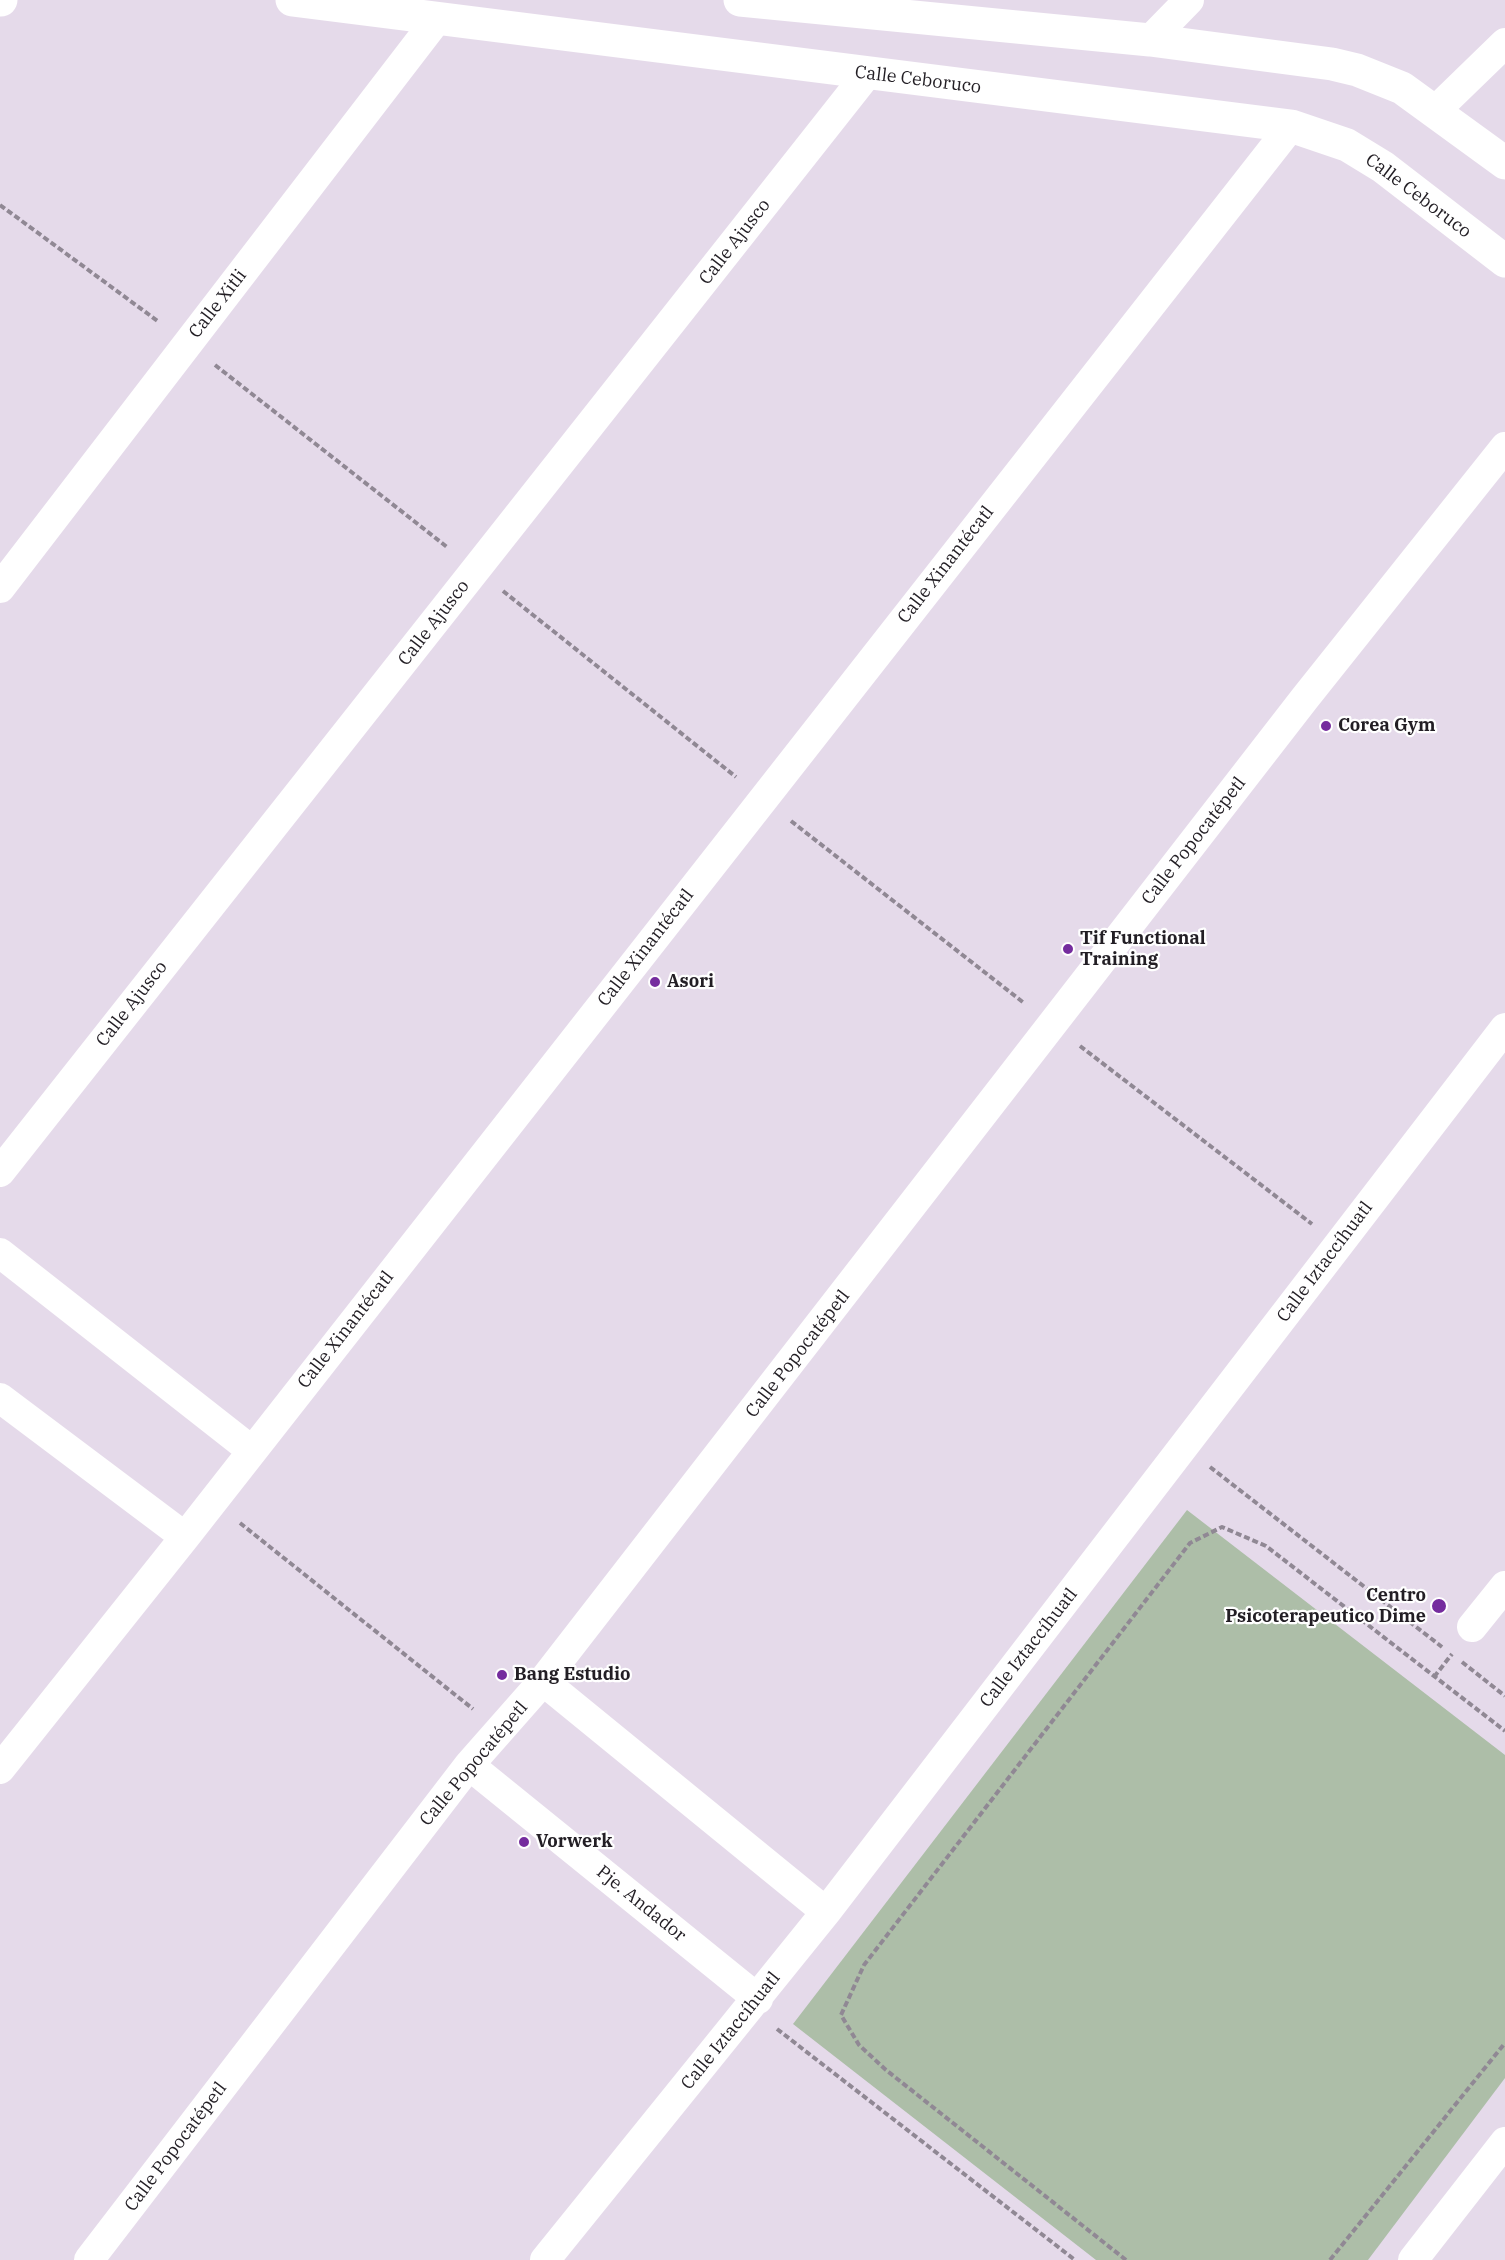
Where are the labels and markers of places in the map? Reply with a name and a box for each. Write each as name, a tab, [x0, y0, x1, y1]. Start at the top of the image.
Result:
place label: Corea Gym	[1338, 715, 1436, 737]
marker: Corea Gym	[1319, 719, 1333, 733]
place label: Tif Functional Training	[1080, 928, 1206, 970]
marker: Tif Functional Training	[1061, 942, 1075, 956]
place label: Asori	[667, 971, 714, 993]
marker: Asori	[648, 975, 662, 989]
place label: Centro Psicoterapeutico Dime	[1225, 1585, 1426, 1628]
marker: Centro Psicoterapeutico Dime	[1430, 1597, 1448, 1615]
place label: Bang Estudio	[514, 1664, 631, 1686]
marker: Bang Estudio	[495, 1668, 509, 1682]
place label: Vorwerk	[536, 1831, 612, 1853]
marker: Vorwerk	[517, 1835, 531, 1849]

